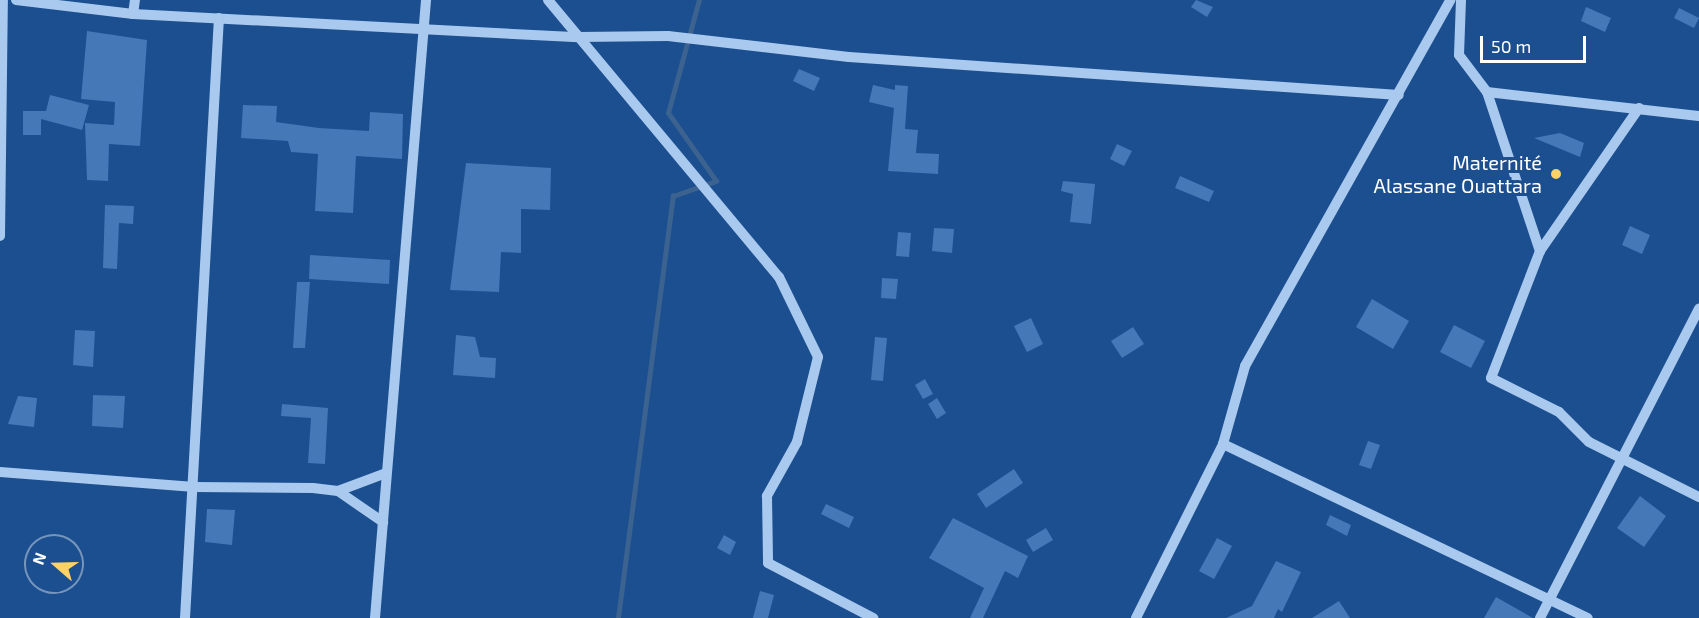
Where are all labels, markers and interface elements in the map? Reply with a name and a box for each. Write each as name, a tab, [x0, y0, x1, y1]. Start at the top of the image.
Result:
scale bar	[1483, 24, 1590, 62]
text: 50 m	[1491, 35, 1531, 57]
place label: Maternité Alassane Ouattara	[1374, 150, 1542, 197]
marker: Maternité Alassane Ouattara	[1547, 165, 1565, 183]
north arrow	[24, 534, 84, 594]
text: N	[28, 550, 49, 567]

